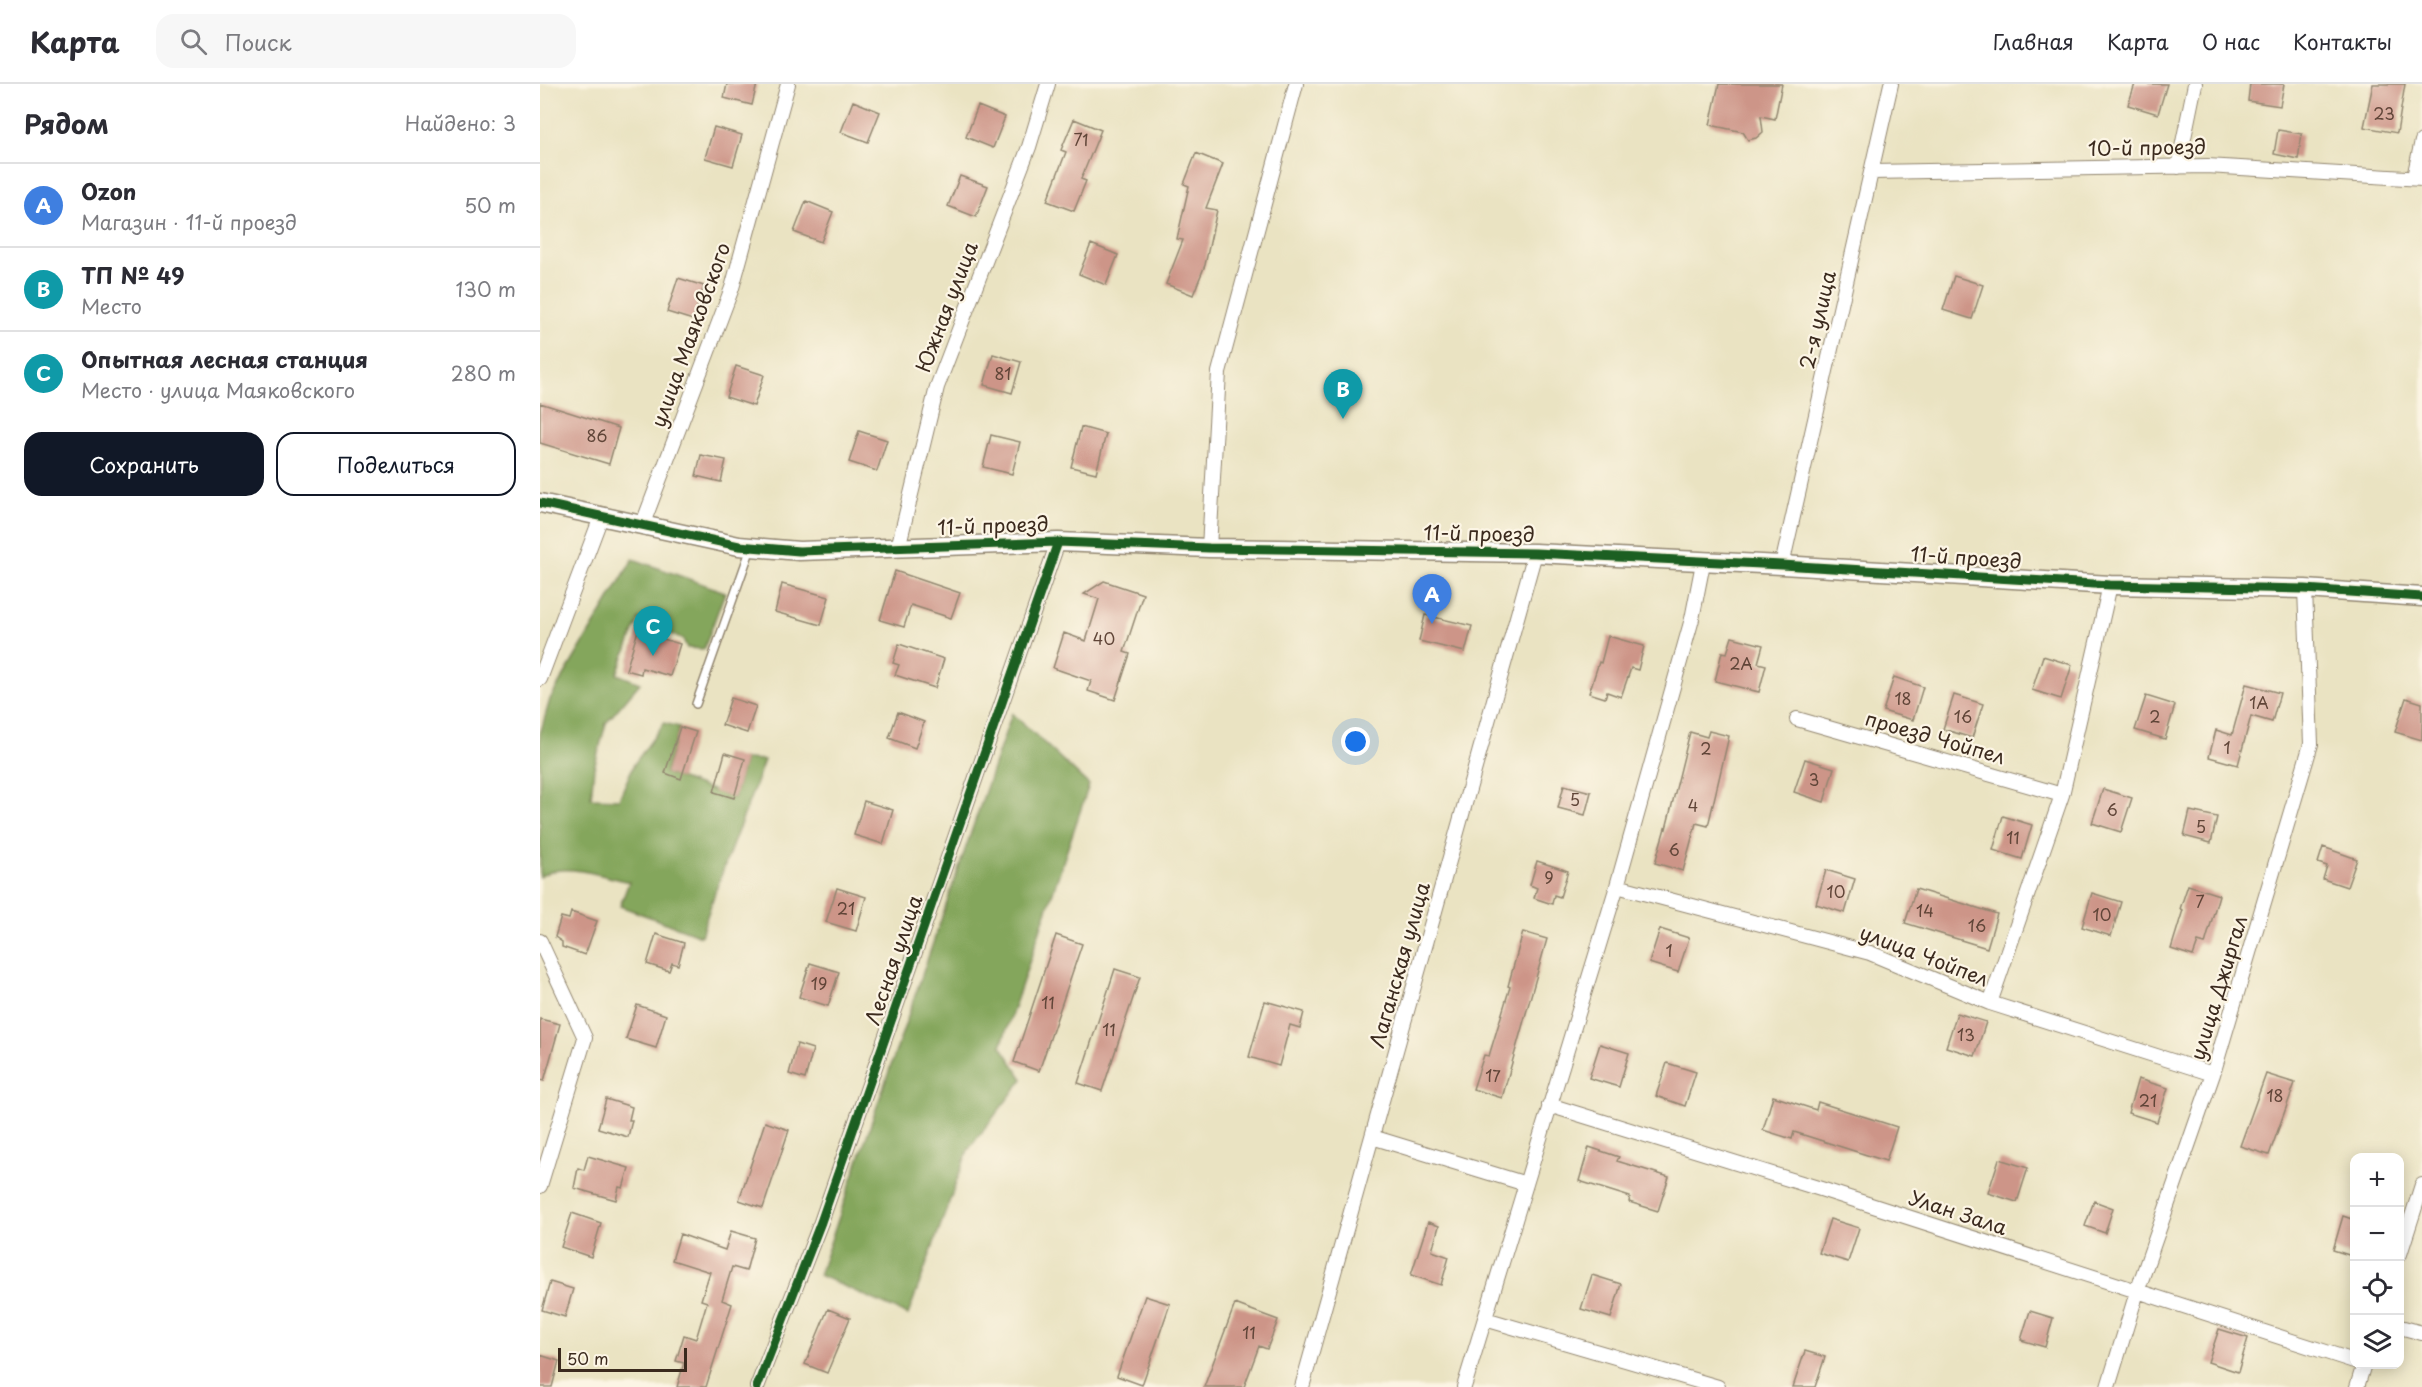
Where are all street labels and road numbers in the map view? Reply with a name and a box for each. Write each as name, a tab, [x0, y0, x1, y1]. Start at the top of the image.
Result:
street label: 10-й проезд	[2088, 131, 2206, 163]
street label: Южная улица	[907, 237, 985, 376]
street label: улица Маяковского	[643, 238, 737, 431]
street label: 2-я улица	[1791, 267, 1843, 372]
street label: 11-й проезд	[937, 508, 1049, 542]
street label: 11-й проезд	[1423, 517, 1535, 549]
street label: 11-й проезд	[1909, 538, 2023, 576]
street label: проезд Чойпел	[1862, 703, 2009, 771]
street label: Лаганская улица	[1361, 878, 1437, 1051]
street label: Лесная улица	[857, 890, 930, 1029]
street label: улица Джиргал	[2182, 912, 2254, 1064]
street label: улица Чойпел	[1855, 917, 1993, 993]
street label: Улан Зала	[1905, 1182, 2012, 1242]

